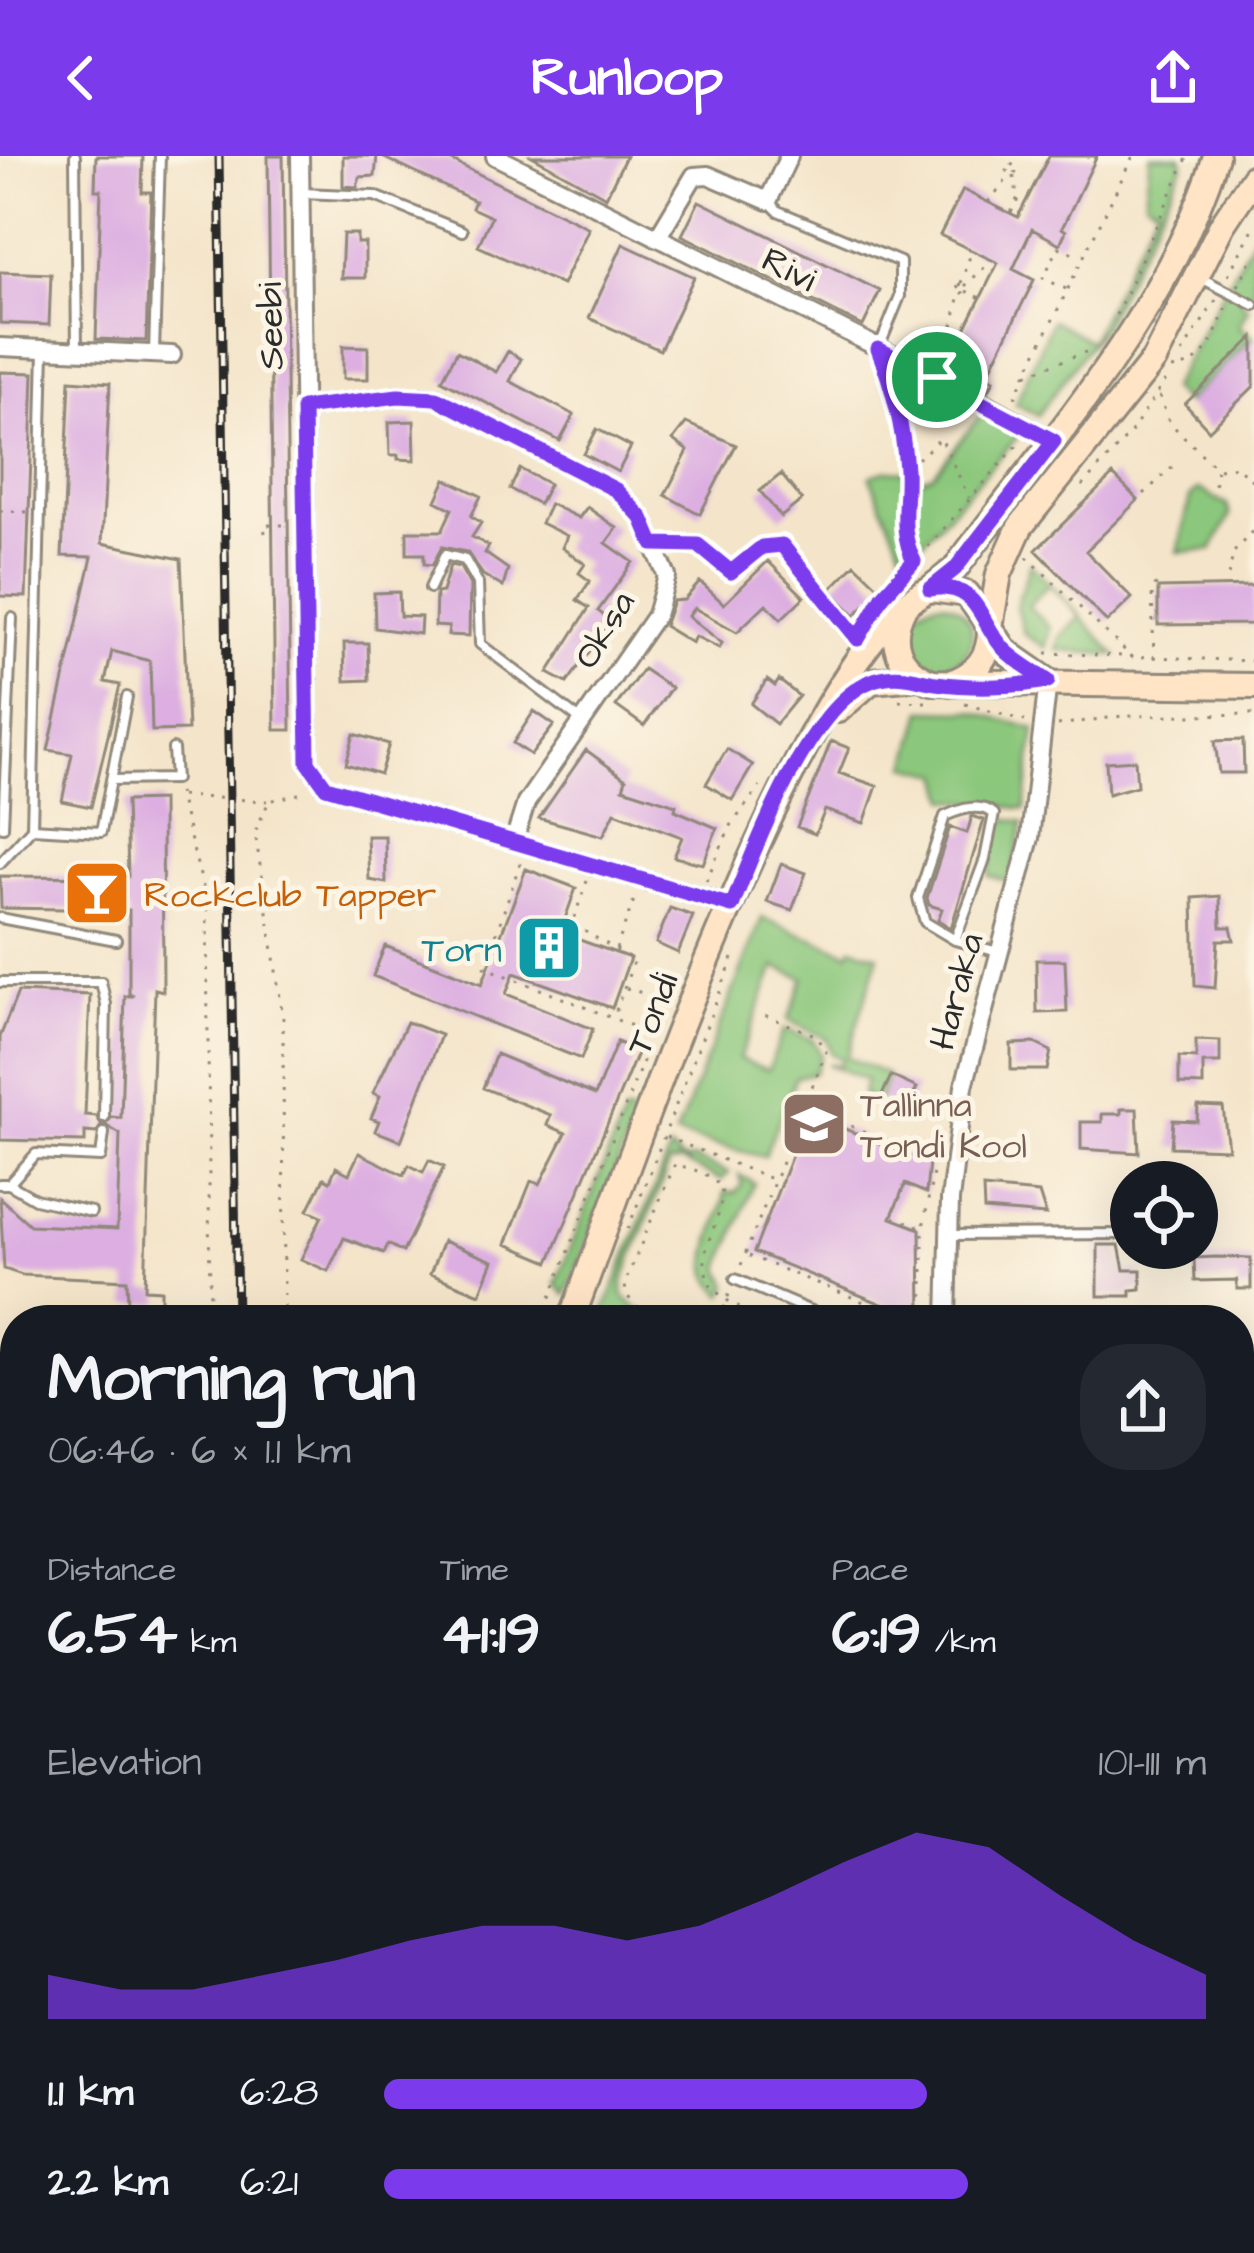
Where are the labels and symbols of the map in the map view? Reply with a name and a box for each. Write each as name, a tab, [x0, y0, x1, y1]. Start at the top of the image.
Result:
street label: Rivi	[753, 235, 825, 305]
street label: Seebi	[245, 282, 298, 370]
pin	[886, 326, 988, 428]
street label: Oksa	[562, 582, 648, 679]
bar icon: Rockclub Tapper	[62, 858, 132, 928]
place label: Rockclub Tapper	[144, 870, 436, 921]
building icon: Torn	[514, 913, 584, 983]
place label: Torn	[421, 925, 502, 976]
street label: Haraka	[917, 928, 997, 1056]
street label: Tondi	[614, 965, 692, 1063]
place label: Tallinna Tondi Kool	[860, 1080, 1027, 1172]
school or university icon: Tallinna Tondi Kool	[779, 1089, 849, 1159]

